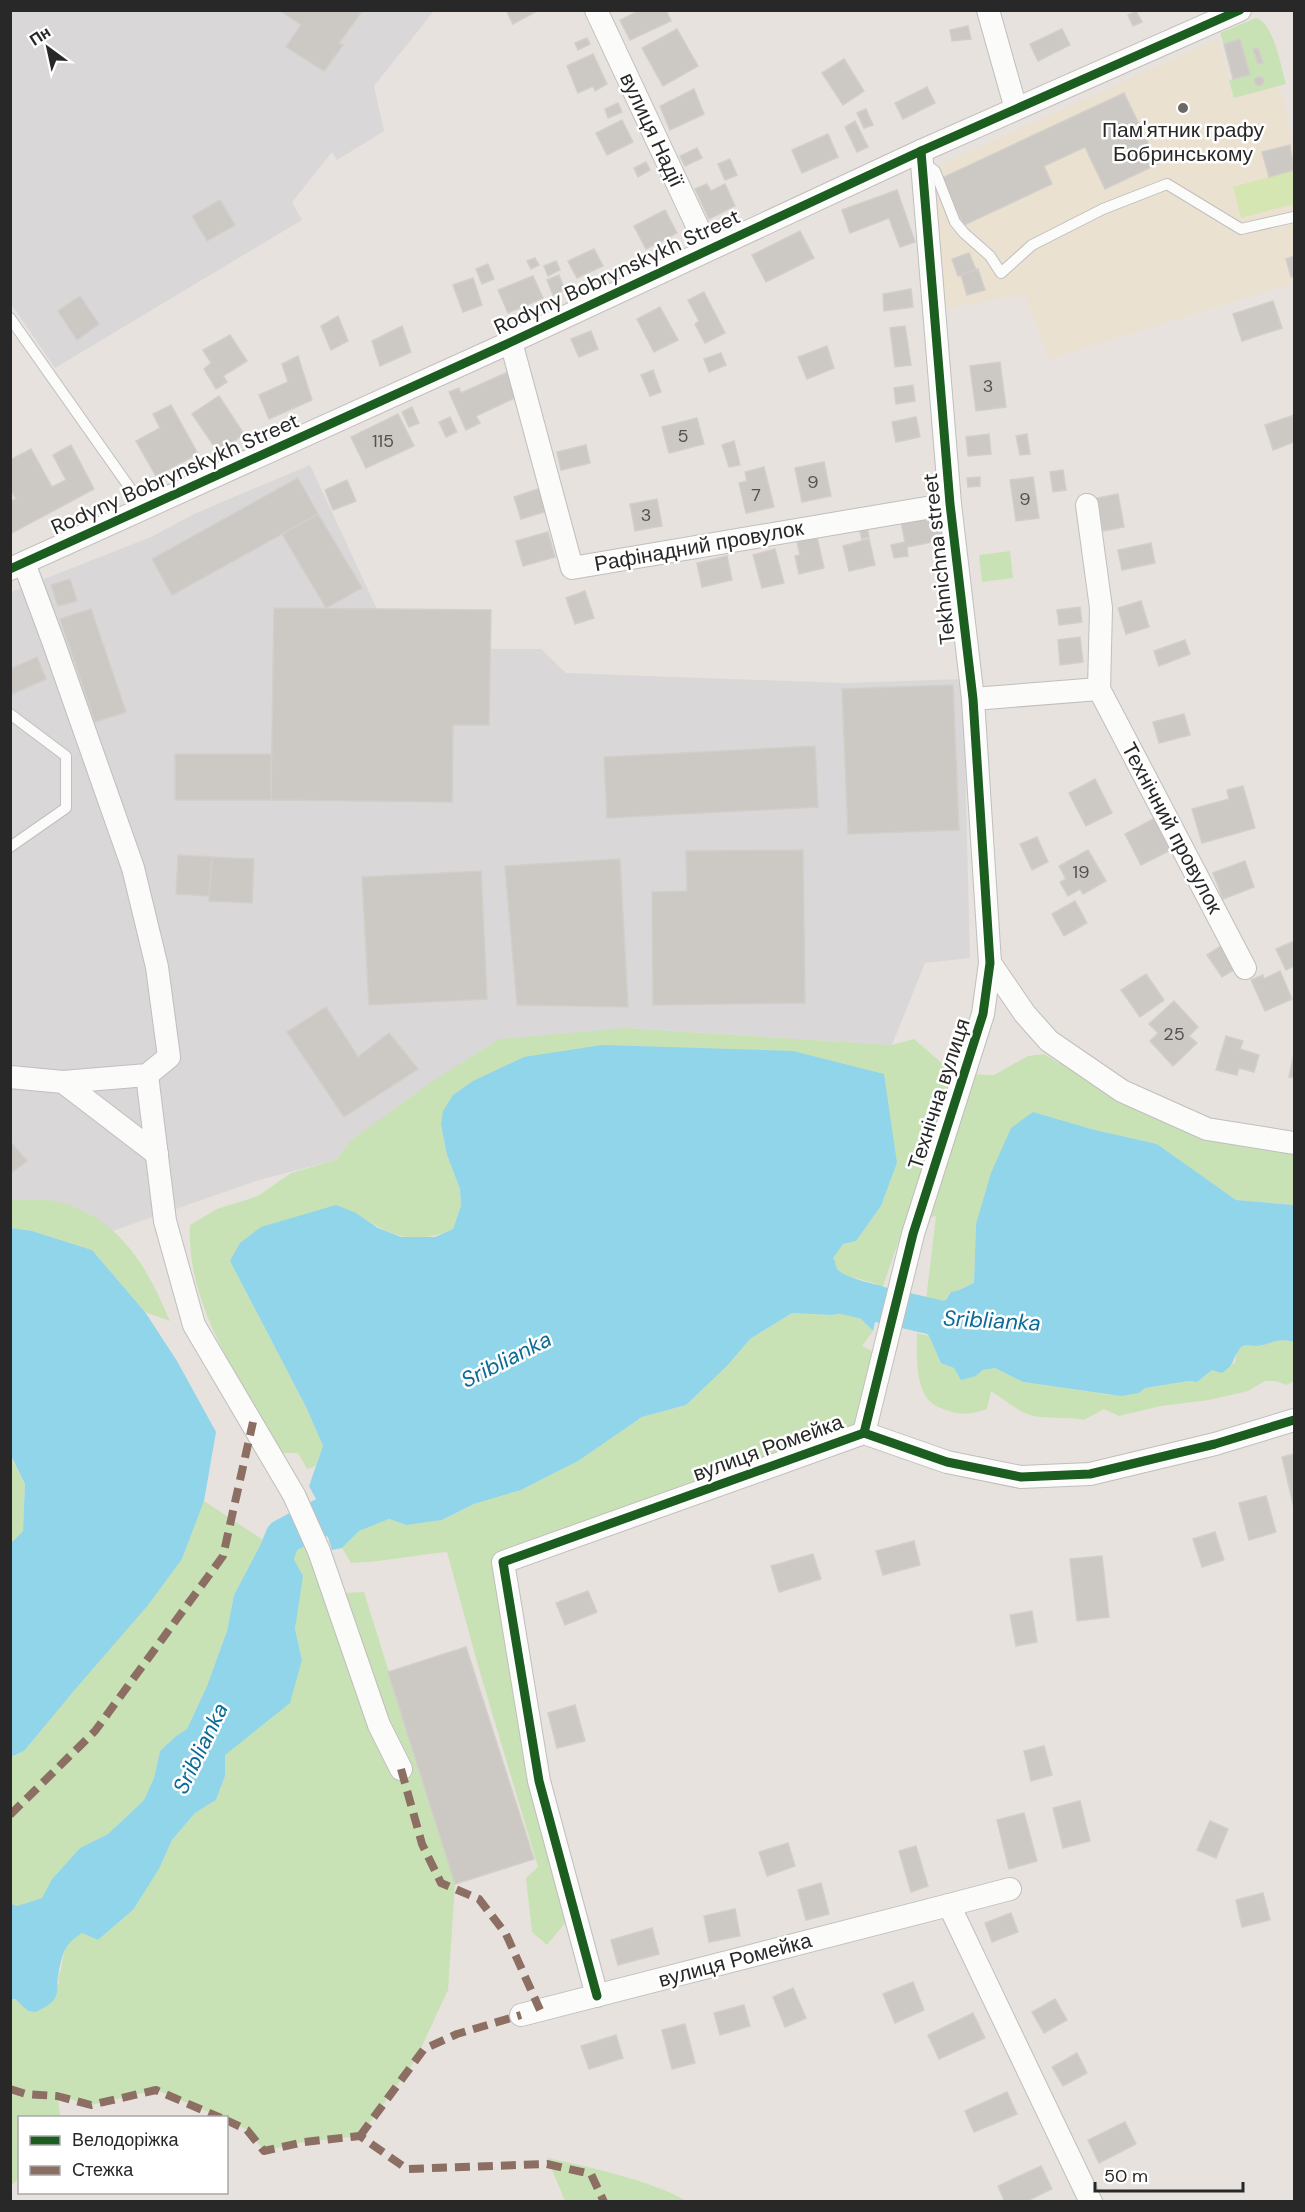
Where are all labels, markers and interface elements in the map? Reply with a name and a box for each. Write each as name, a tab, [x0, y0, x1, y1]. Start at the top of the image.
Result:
north arrow	[18, 18, 78, 78]
text: Пн	[26, 21, 55, 50]
street label: вулиця Надії	[613, 68, 691, 192]
marker: Пам'ятник графу Бобринському	[1176, 101, 1190, 115]
place label: Пам'ятник графу Бобринському	[1102, 116, 1265, 168]
street label: Rodyny Bobrynskykh Street	[489, 203, 745, 341]
house number: 3	[983, 374, 993, 398]
street label: Rodyny Bobrynskykh Street	[47, 407, 303, 541]
house number: 5	[678, 424, 688, 448]
house number: 115	[372, 429, 394, 453]
house number: 9	[807, 470, 819, 494]
street label: Tekhnichna street	[916, 472, 962, 646]
house number: 7	[751, 483, 761, 507]
house number: 9	[1019, 487, 1031, 511]
house number: 3	[641, 503, 651, 527]
street label: Рафінадний провулок	[592, 514, 807, 578]
street label: Технічний провулок	[1115, 738, 1229, 919]
house number: 19	[1073, 860, 1089, 884]
street label: Технічна вулиця	[901, 1015, 977, 1173]
house number: 25	[1163, 1022, 1185, 1046]
water label: Sriblianka	[942, 1303, 1042, 1338]
water label: Sriblianka	[456, 1324, 556, 1395]
street label: вулиця Ромейка	[689, 1408, 847, 1488]
water label: Sriblianka	[166, 1698, 235, 1799]
street label: вулиця Ромейка	[655, 1926, 815, 1994]
legend	[18, 2116, 228, 2194]
text: Велодоріжка	[72, 2128, 180, 2152]
scale bar	[1095, 2155, 1244, 2193]
text: Стежка	[72, 2158, 134, 2182]
text: 50 m	[1104, 2164, 1148, 2188]

